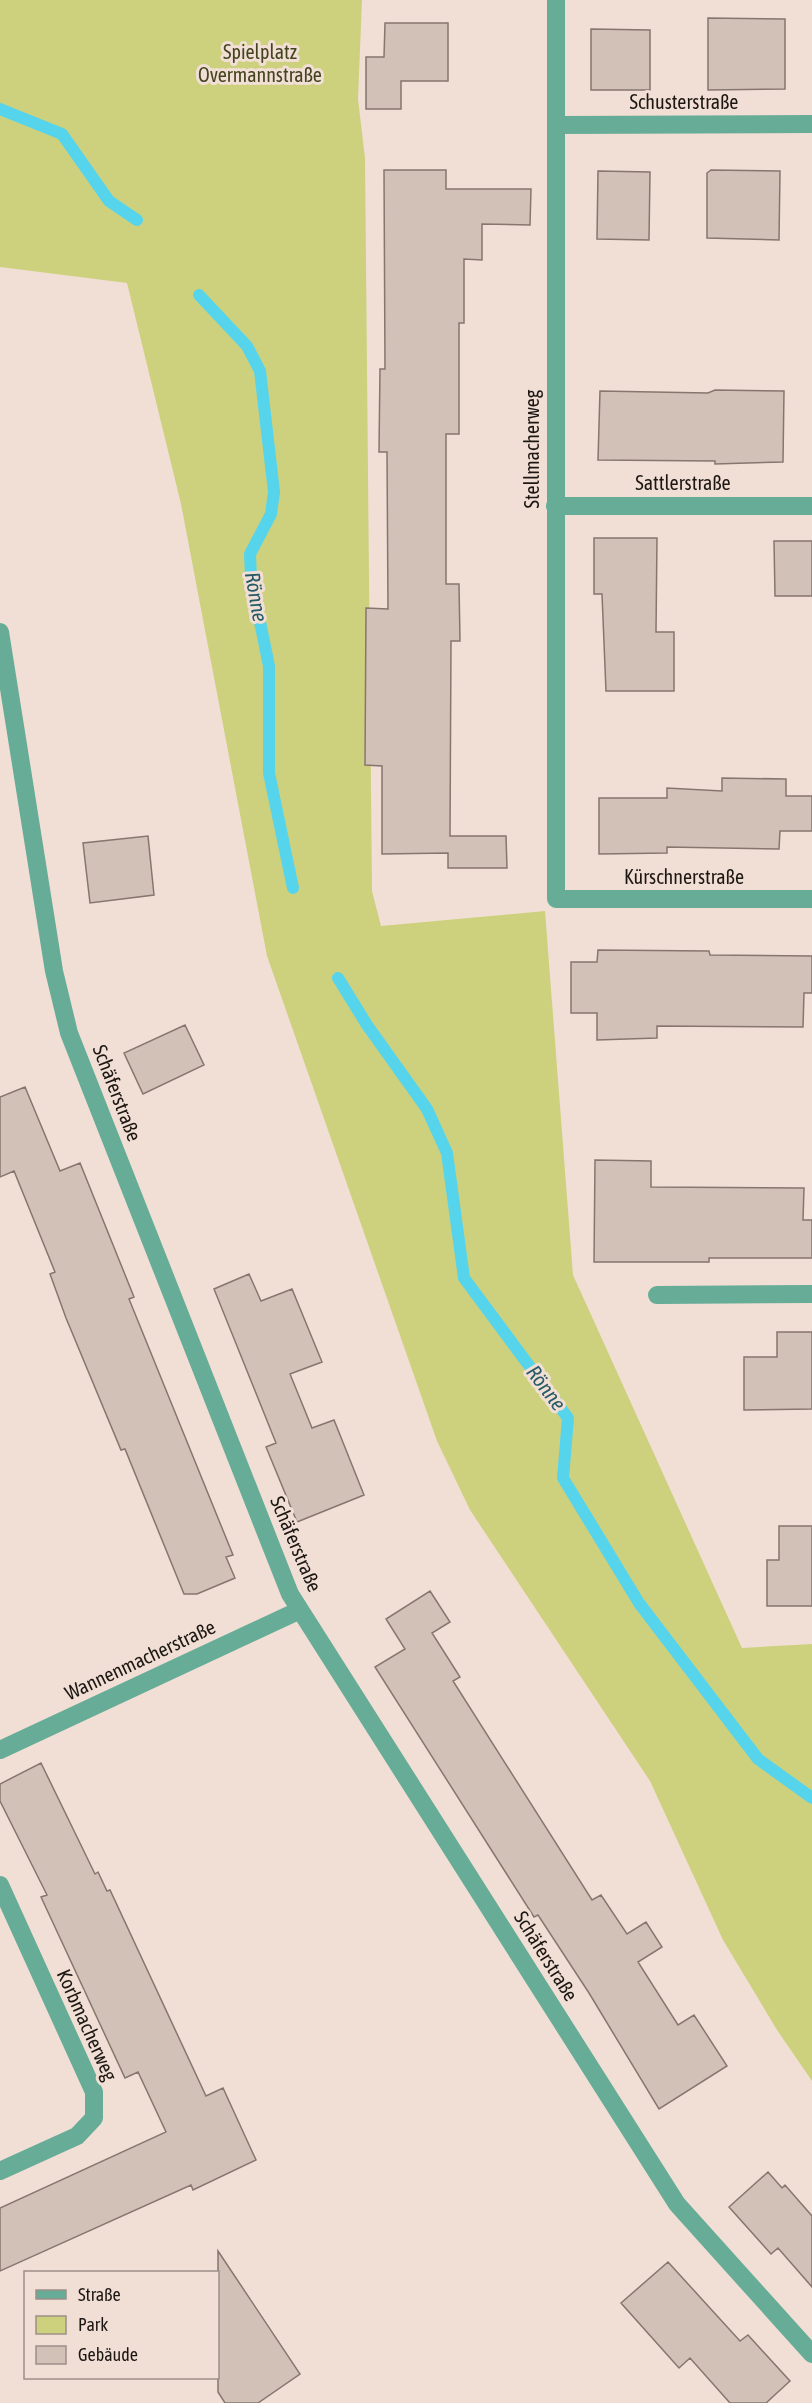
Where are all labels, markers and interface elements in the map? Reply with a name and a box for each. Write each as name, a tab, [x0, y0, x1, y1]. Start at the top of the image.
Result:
park label: Spielplatz Overmannstraße	[198, 40, 322, 86]
street label: Schusterstraße	[630, 90, 738, 113]
street label: Stellmacherweg	[520, 389, 543, 508]
street label: Sattlerstraße	[635, 471, 731, 494]
water label: Rönne	[241, 570, 273, 624]
street label: Kürschnerstraße	[624, 865, 744, 888]
street label: Schäferstraße	[89, 1041, 146, 1144]
water label: Rönne	[522, 1360, 572, 1415]
street label: Schäferstraße	[266, 1493, 327, 1595]
street label: Wannenmacherstraße	[61, 1615, 219, 1704]
street label: Schäferstraße	[510, 1907, 583, 2005]
street label: Korbmacherweg	[53, 1966, 122, 2084]
legend	[24, 2271, 219, 2379]
text: Straße	[78, 2284, 121, 2305]
text: Park	[78, 2314, 108, 2335]
text: Gebäude	[78, 2344, 138, 2365]

